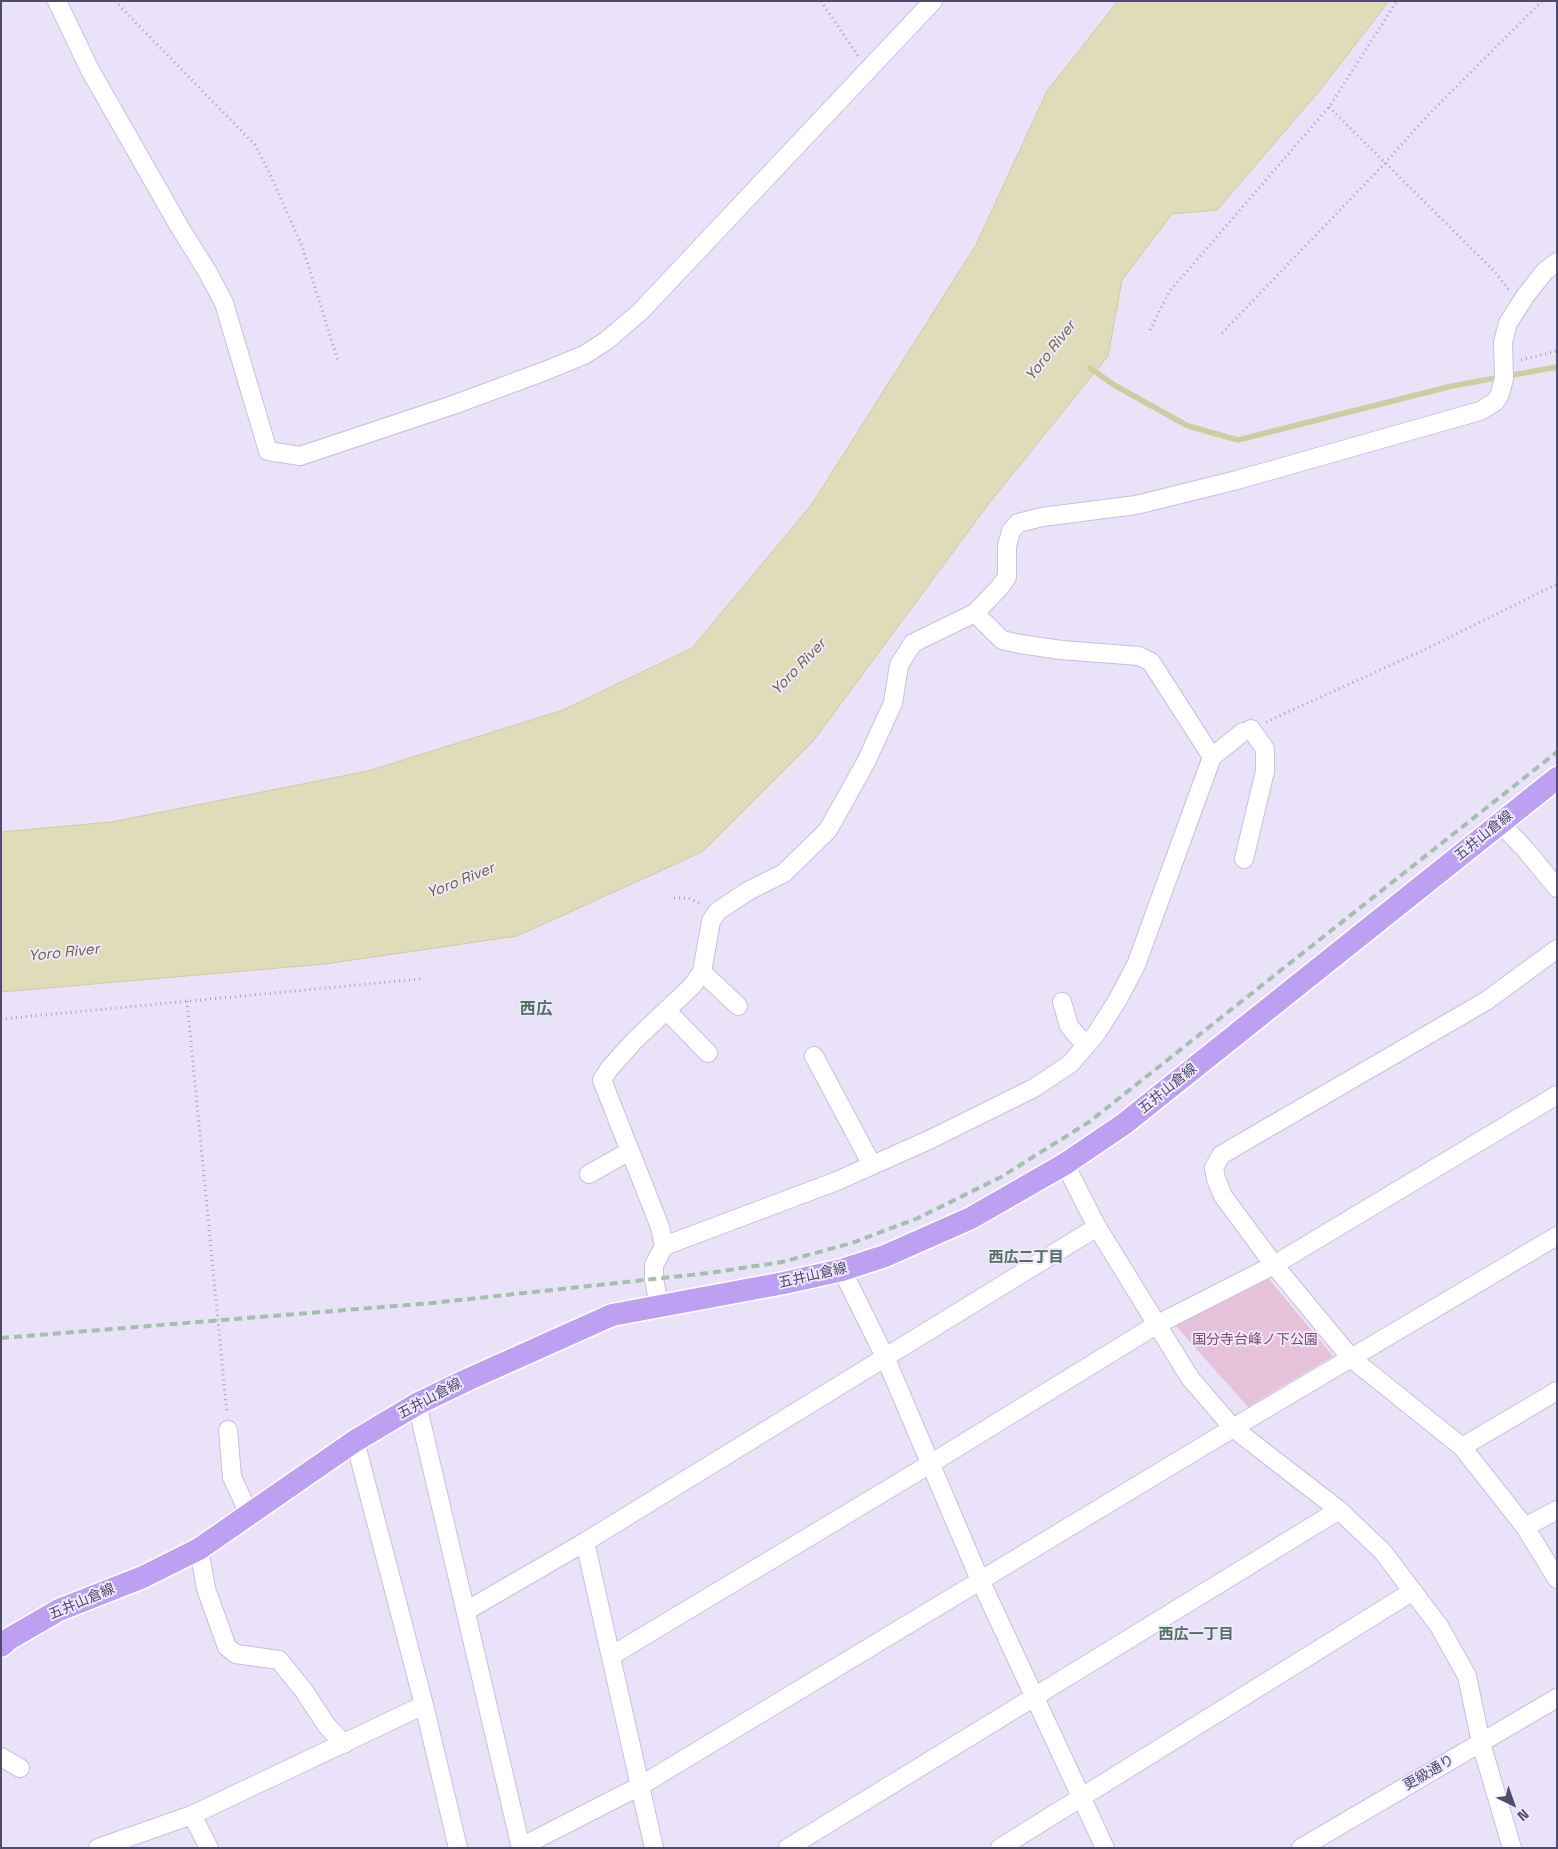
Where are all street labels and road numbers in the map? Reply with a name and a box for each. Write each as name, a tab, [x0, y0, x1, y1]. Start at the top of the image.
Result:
street label: 五井山倉線	[1452, 807, 1516, 865]
street label: 五井山倉線	[1136, 1060, 1200, 1118]
street label: 五井山倉線	[777, 1260, 849, 1292]
street label: 五井山倉線	[395, 1375, 465, 1423]
street label: 五井山倉線	[47, 1581, 117, 1623]
street label: 更級通り	[1401, 1752, 1457, 1794]

